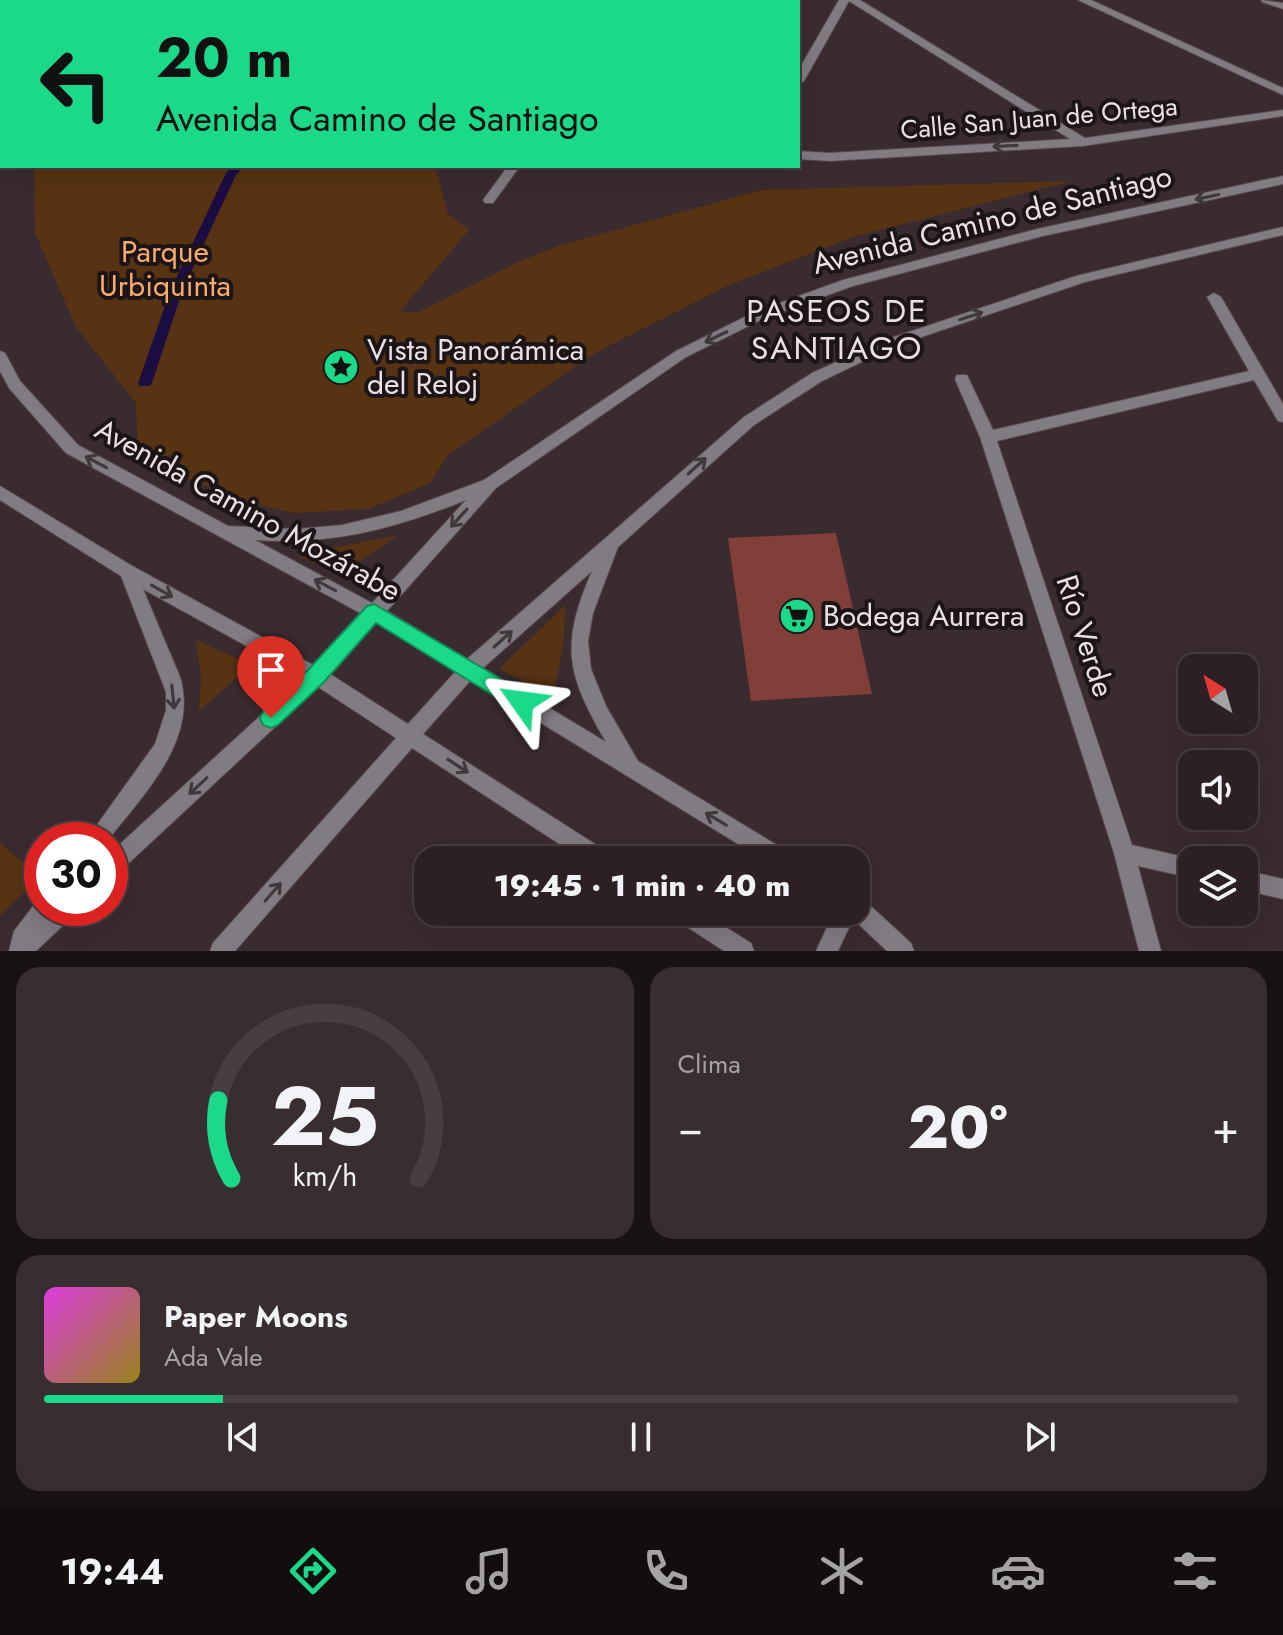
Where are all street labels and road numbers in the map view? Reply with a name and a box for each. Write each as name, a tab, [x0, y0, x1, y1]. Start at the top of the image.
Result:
street label: Calle San Juan de Ortega	[899, 87, 1179, 149]
street label: Avenida Camino de Santiago	[808, 154, 1176, 285]
street label: Avenida Camino Mozárabe	[87, 407, 409, 612]
street label: Río Verde	[1046, 569, 1125, 702]

